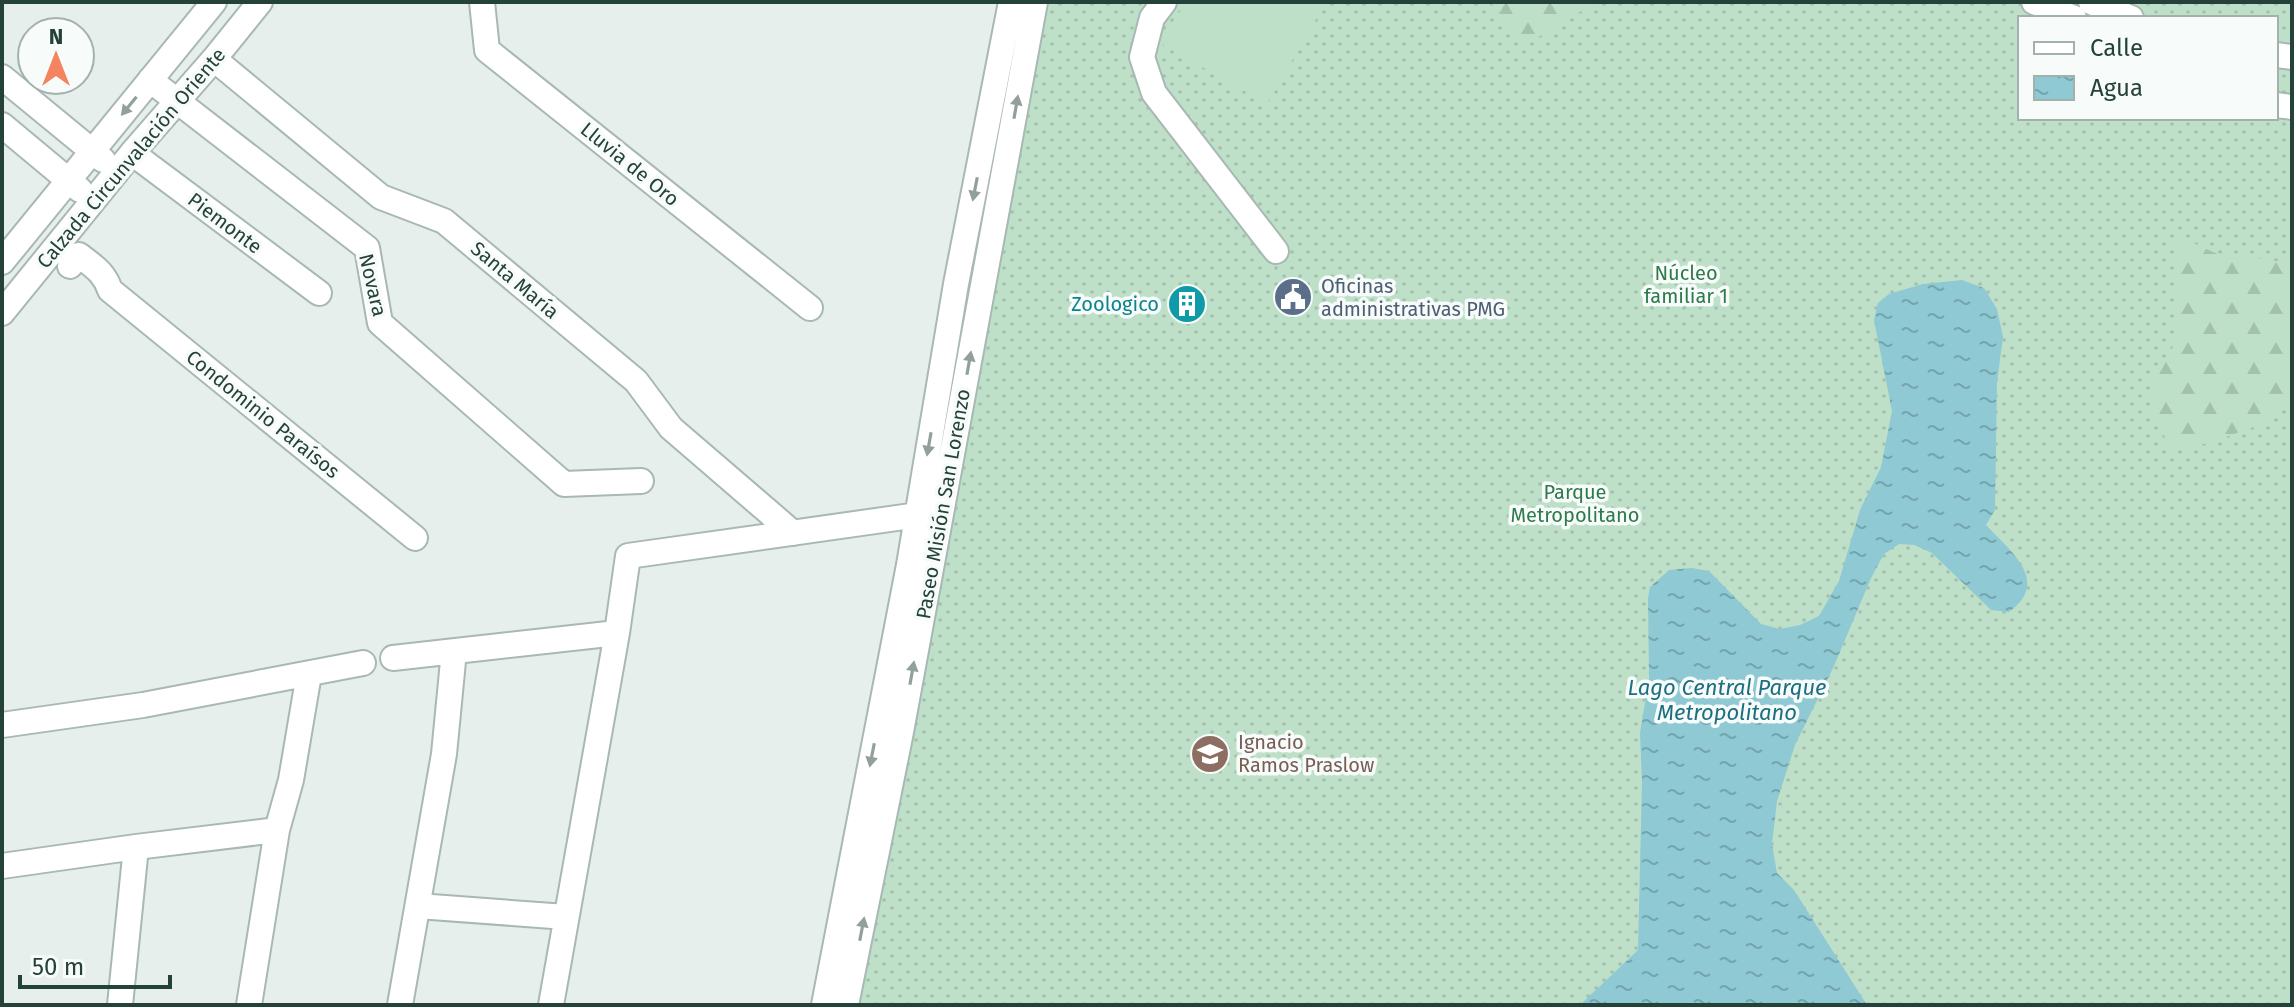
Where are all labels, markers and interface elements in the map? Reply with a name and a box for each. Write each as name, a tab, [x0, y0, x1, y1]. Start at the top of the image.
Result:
north arrow	[16, 16, 96, 96]
legend	[2018, 16, 2278, 120]
text: N	[49, 23, 63, 50]
text: Calle	[2090, 34, 2143, 62]
street label: Calzada Circunvalación Oriente	[32, 43, 230, 273]
text: Agua	[2090, 74, 2143, 102]
one-way arrow	[1010, 94, 1022, 119]
one-way arrow	[121, 96, 138, 116]
street label: Lluvia de Oro	[576, 117, 684, 211]
one-way arrow	[968, 176, 981, 201]
street label: Piemonte	[183, 187, 267, 259]
street label: Santa María	[466, 236, 564, 324]
street label: Novara	[354, 251, 392, 319]
park label: Núcleo familiar 1	[1644, 261, 1728, 308]
place label: Oficinas administrativas PMG	[1321, 274, 1505, 321]
public building icon: Oficinas administrativas PMG	[1272, 276, 1314, 318]
building icon: Zoologico	[1166, 283, 1208, 325]
place label: Zoologico	[1071, 292, 1159, 316]
street label: Condominio Paraísos	[182, 345, 344, 483]
one-way arrow	[963, 350, 975, 375]
street label: Paseo Misión San Lorenzo	[911, 387, 975, 621]
one-way arrow	[923, 432, 935, 457]
park label: Parque Metropolitano	[1511, 480, 1639, 527]
one-way arrow	[906, 661, 918, 686]
water label: Lago Central Parque Metropolitano	[1628, 674, 1826, 726]
place label: Ignacio Ramos Praslow	[1238, 730, 1374, 777]
school or university icon: Ignacio Ramos Praslow	[1189, 733, 1231, 775]
one-way arrow	[865, 743, 878, 768]
one-way arrow	[856, 916, 868, 941]
scale bar	[20, 939, 170, 989]
text: 50 m	[32, 953, 84, 981]

